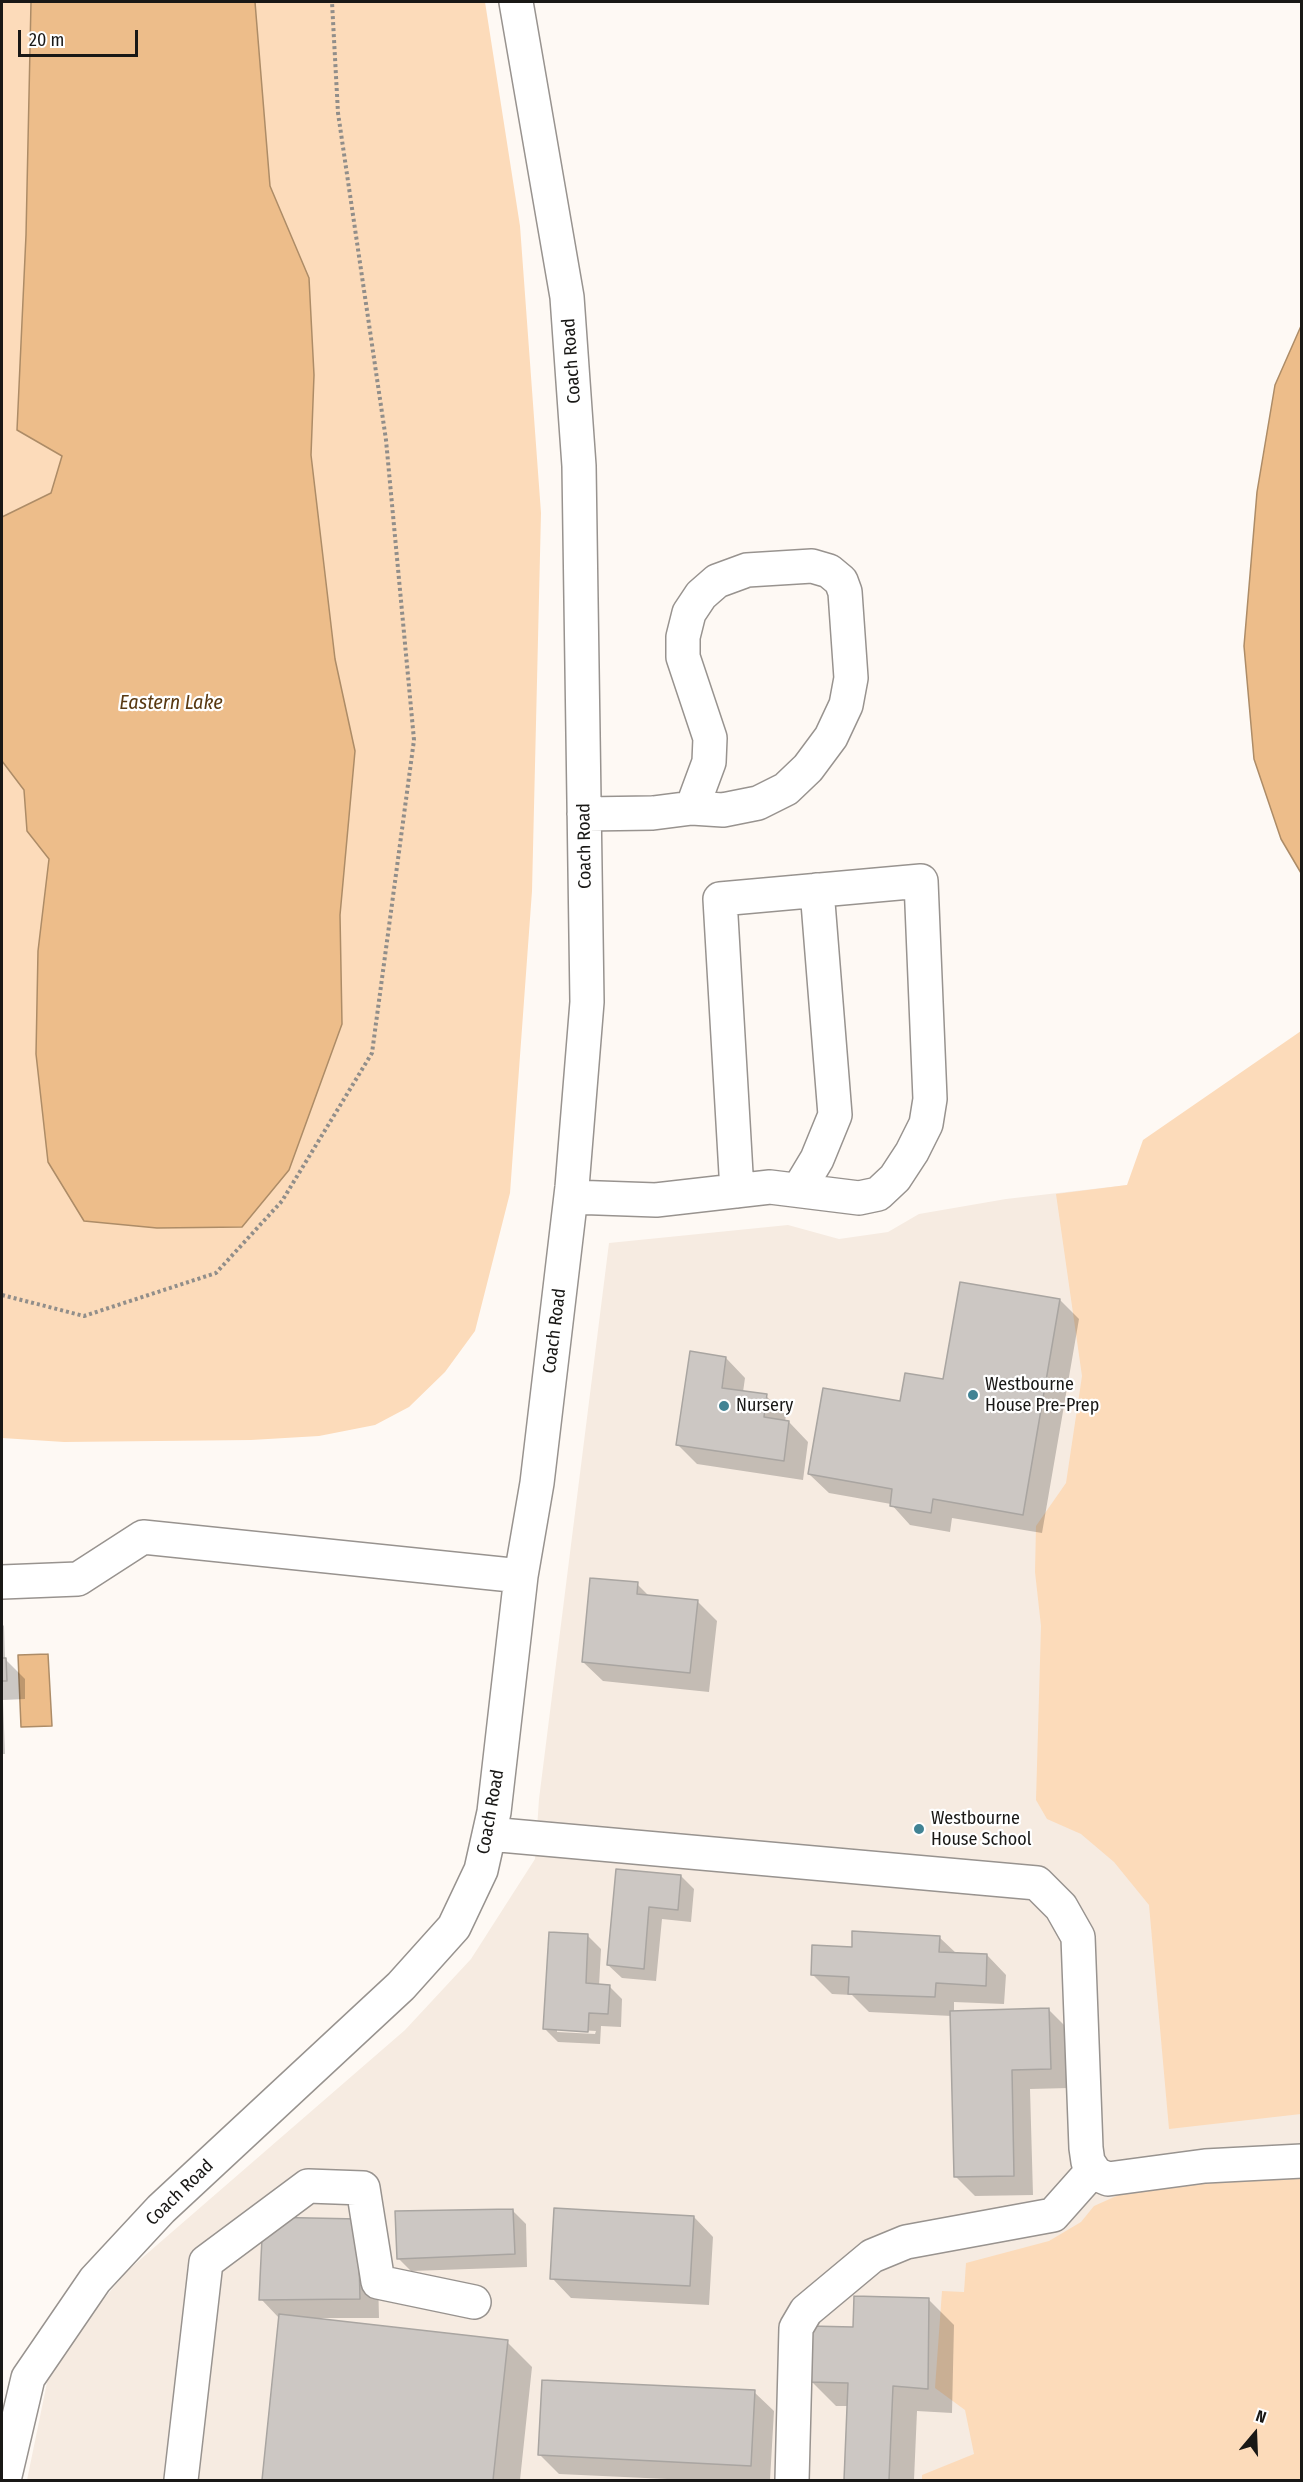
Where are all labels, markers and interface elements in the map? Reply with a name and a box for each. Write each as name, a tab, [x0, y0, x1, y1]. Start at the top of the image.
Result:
scale bar	[21, 18, 141, 56]
text: 20 m	[29, 29, 64, 51]
street label: Coach Road	[558, 318, 586, 404]
water label: Eastern Lake	[119, 691, 223, 715]
street label: Coach Road	[573, 803, 597, 889]
street label: Coach Road	[539, 1287, 571, 1375]
place label: Westbourne House Pre-Prep	[985, 1374, 1099, 1416]
marker: Westbourne House Pre-Prep	[966, 1388, 980, 1402]
place label: Nursery	[736, 1395, 793, 1417]
marker: Nursery	[717, 1399, 731, 1413]
street label: Coach Road	[473, 1768, 509, 1856]
place label: Westbourne House School	[931, 1808, 1031, 1850]
marker: Westbourne House School	[912, 1822, 926, 1836]
street label: Coach Road	[142, 2155, 218, 2231]
north arrow	[1225, 2404, 1285, 2464]
text: N	[1253, 2406, 1269, 2427]

